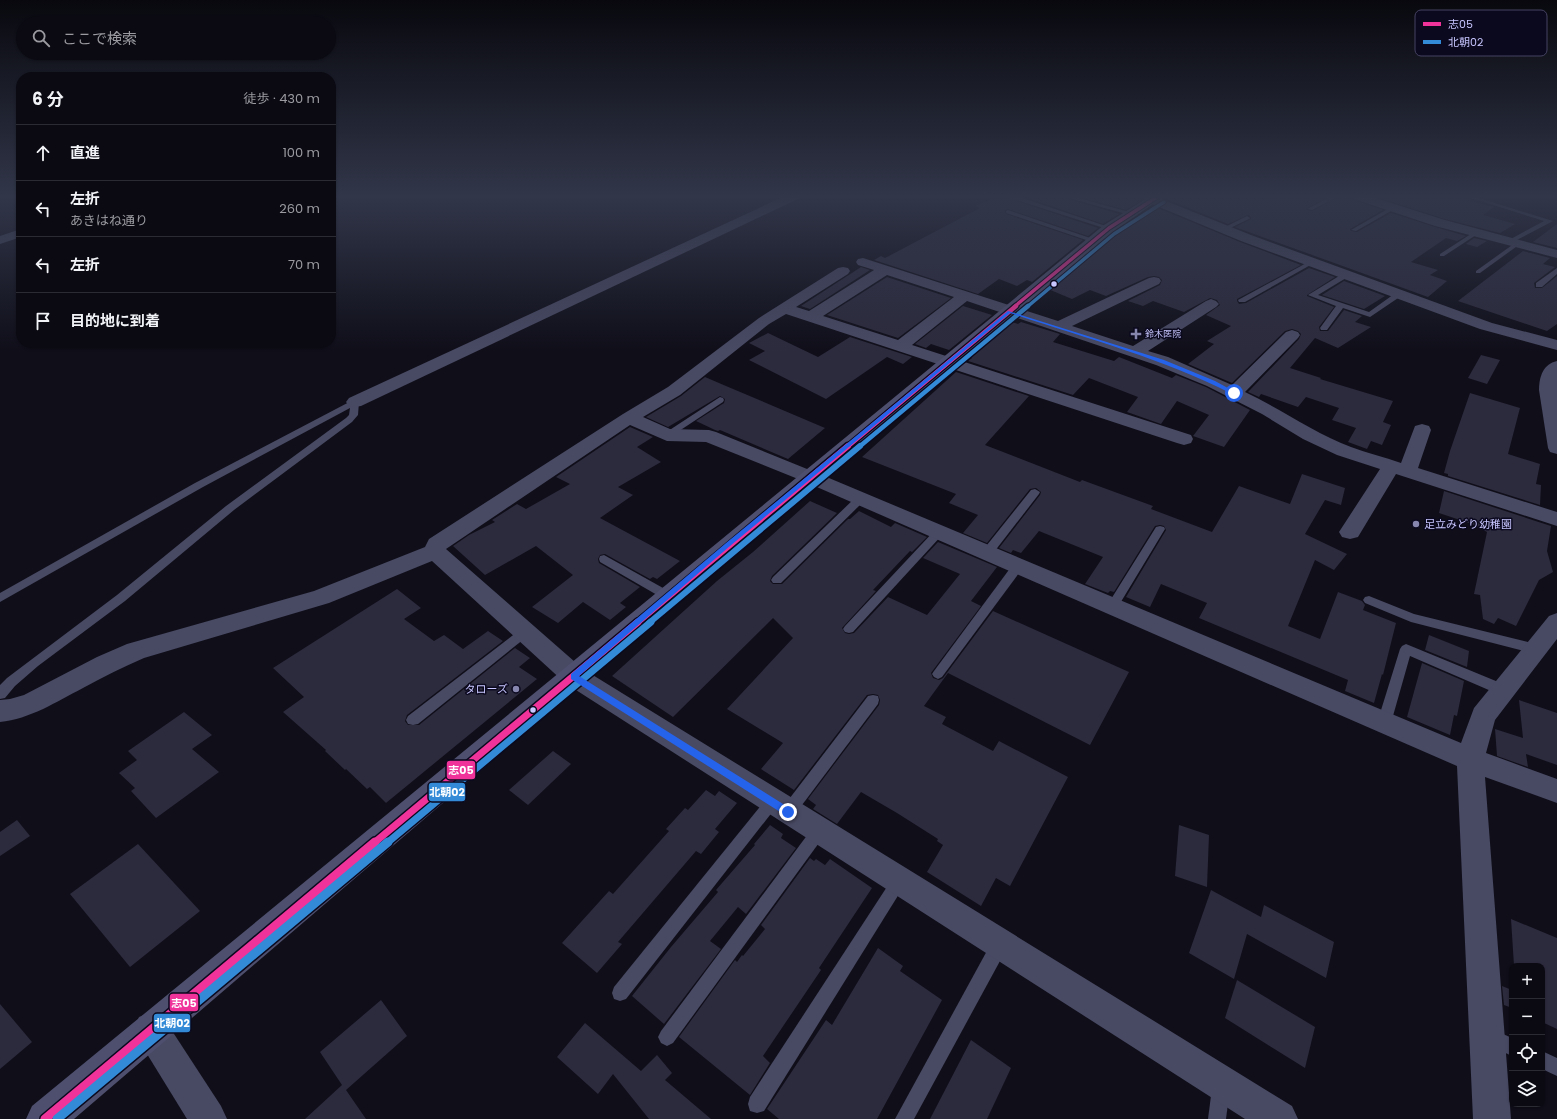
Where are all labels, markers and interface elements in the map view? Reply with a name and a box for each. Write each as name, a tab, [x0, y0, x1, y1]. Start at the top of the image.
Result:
legend	[1415, 10, 1547, 56]
search box	[16, 16, 336, 60]
text: 志05	[1448, 16, 1473, 32]
icon: search	[30, 27, 52, 49]
text: ここで検索	[62, 28, 137, 49]
text: 北朝02	[1448, 34, 1483, 50]
text: 6 分	[32, 87, 63, 111]
text: 徒歩 · 430 m	[243, 89, 320, 108]
icon: ahead	[32, 142, 54, 164]
text: 直進	[70, 142, 100, 163]
text: 100 m	[283, 143, 320, 162]
text: 左折	[70, 188, 100, 209]
icon: left	[32, 198, 54, 220]
text: 260 m	[279, 199, 320, 218]
text: あきはね通り	[70, 211, 148, 230]
icon: left	[32, 254, 54, 276]
text: 左折	[70, 254, 100, 275]
text: 70 m	[288, 255, 320, 274]
unlabelled marker	[1049, 279, 1059, 289]
icon: arrive	[32, 310, 54, 332]
text: 目的地に到着	[70, 310, 160, 331]
marker: 鈴木医院	[1130, 328, 1142, 340]
place label: 鈴木医院	[1145, 328, 1181, 340]
route start	[1225, 384, 1243, 402]
place label: 足立みどり幼稚園	[1424, 516, 1512, 532]
marker: 足立みどり幼稚園	[1411, 519, 1421, 529]
place label: タローズ	[465, 681, 508, 697]
marker: タローズ	[511, 684, 521, 694]
unlabelled marker	[528, 705, 538, 715]
line badge: 志05	[446, 760, 476, 780]
text: 志05	[448, 762, 474, 778]
line badge: 北朝02	[428, 782, 466, 802]
text: 北朝02	[429, 784, 465, 800]
route end	[779, 803, 797, 821]
map controls	[1509, 963, 1545, 1107]
button: +	[1509, 963, 1545, 999]
line badge: 志05	[169, 993, 199, 1012]
text: 志05	[171, 995, 197, 1011]
button: −	[1509, 999, 1545, 1035]
line badge: 北朝02	[153, 1013, 191, 1033]
text: 北朝02	[154, 1015, 190, 1031]
button: locate	[1509, 1035, 1545, 1071]
button: layers	[1509, 1071, 1545, 1107]

